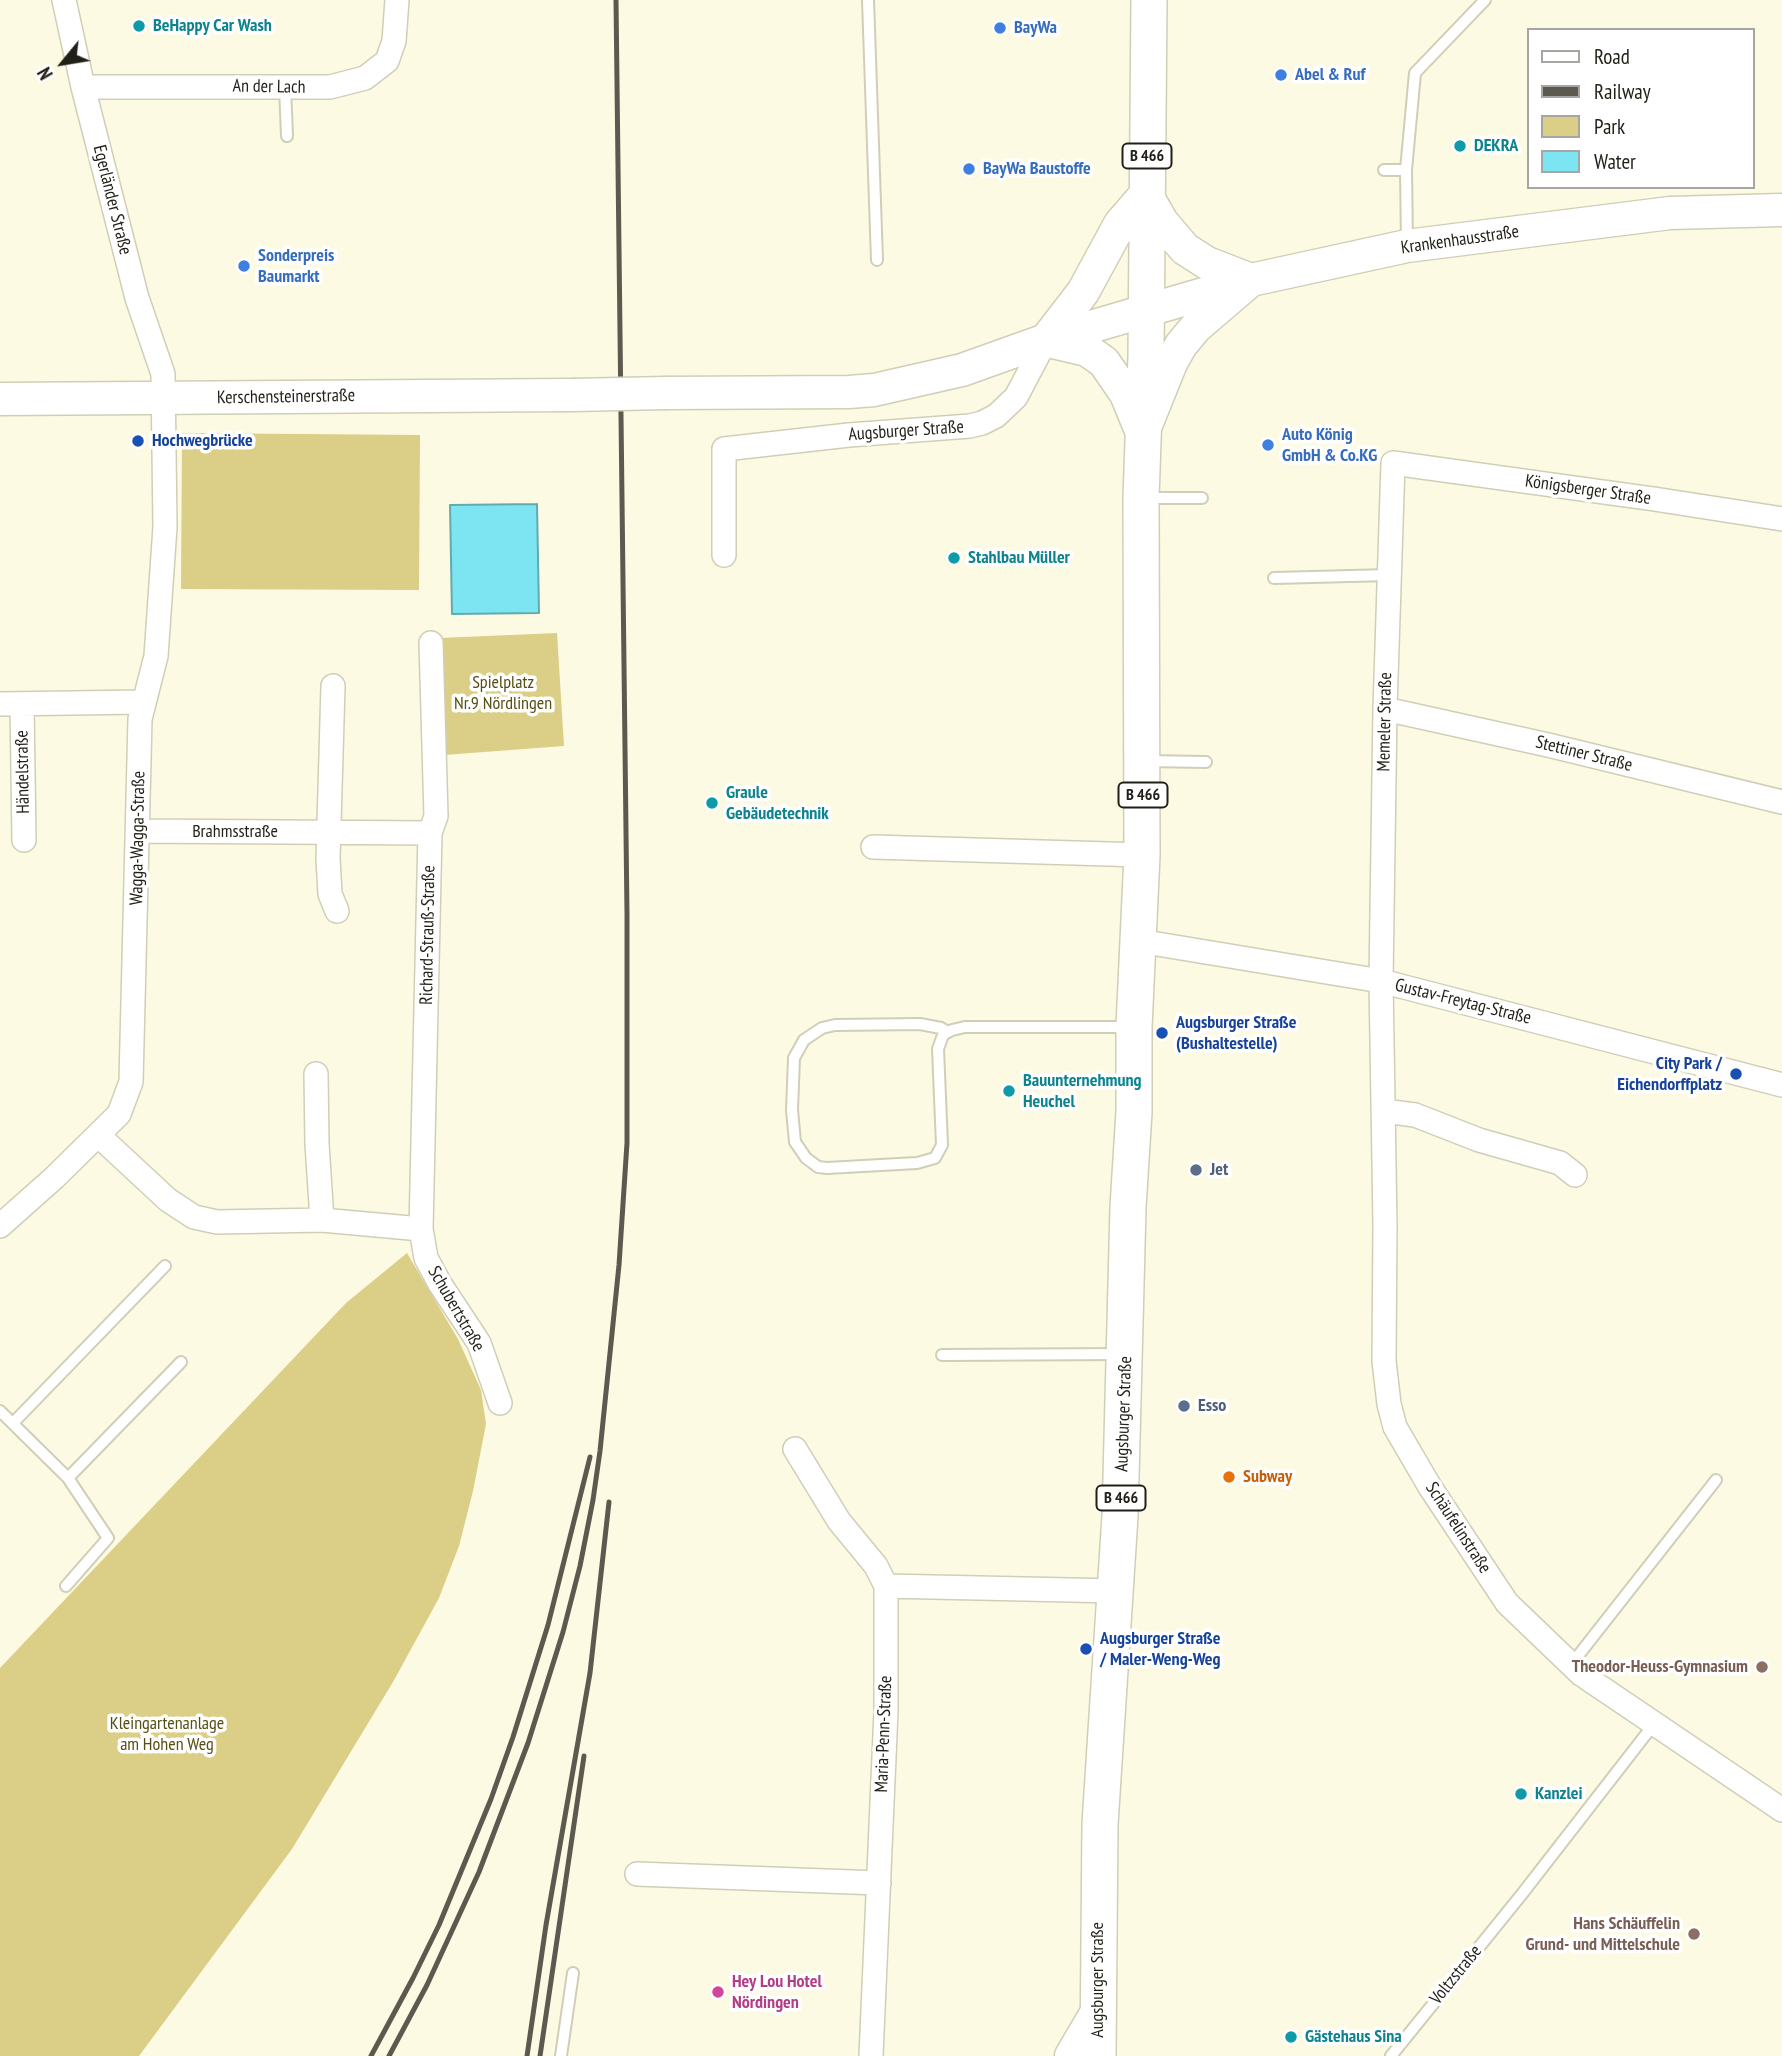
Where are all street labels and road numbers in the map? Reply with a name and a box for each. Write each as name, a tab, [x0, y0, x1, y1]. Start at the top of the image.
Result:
street label: An der Lach	[232, 76, 306, 98]
street label: Egerländer Straße	[88, 143, 136, 257]
road number: B 466	[1122, 144, 1172, 168]
street label: Krankenhausstraße	[1400, 221, 1520, 259]
street label: Kerschensteinerstraße	[217, 385, 355, 409]
street label: Augsburger Straße	[848, 416, 964, 446]
street label: Königsberger Straße	[1524, 470, 1652, 510]
street label: Memeler Straße	[1373, 672, 1397, 772]
street label: Händelstraße	[11, 730, 35, 814]
street label: Stettiner Straße	[1533, 732, 1635, 776]
street label: Wagga-Wagga-Straße	[126, 771, 150, 905]
road number: B 466	[1118, 782, 1168, 808]
street label: Brahmsstraße	[192, 821, 278, 843]
street label: Richard-Strauß-Straße	[416, 865, 440, 1005]
street label: Gustav-Freytag-Straße	[1393, 975, 1533, 1029]
street label: Schubertstraße	[423, 1263, 489, 1355]
street label: Augsburger Straße	[1111, 1356, 1137, 1472]
street label: Schäufelinstraße	[1421, 1478, 1495, 1578]
road number: B 466	[1096, 1486, 1146, 1510]
street label: Maria-Penn-Straße	[871, 1675, 897, 1793]
street label: Augsburger Straße	[1087, 1922, 1109, 2038]
street label: Voltzstraße	[1426, 1941, 1486, 2009]

